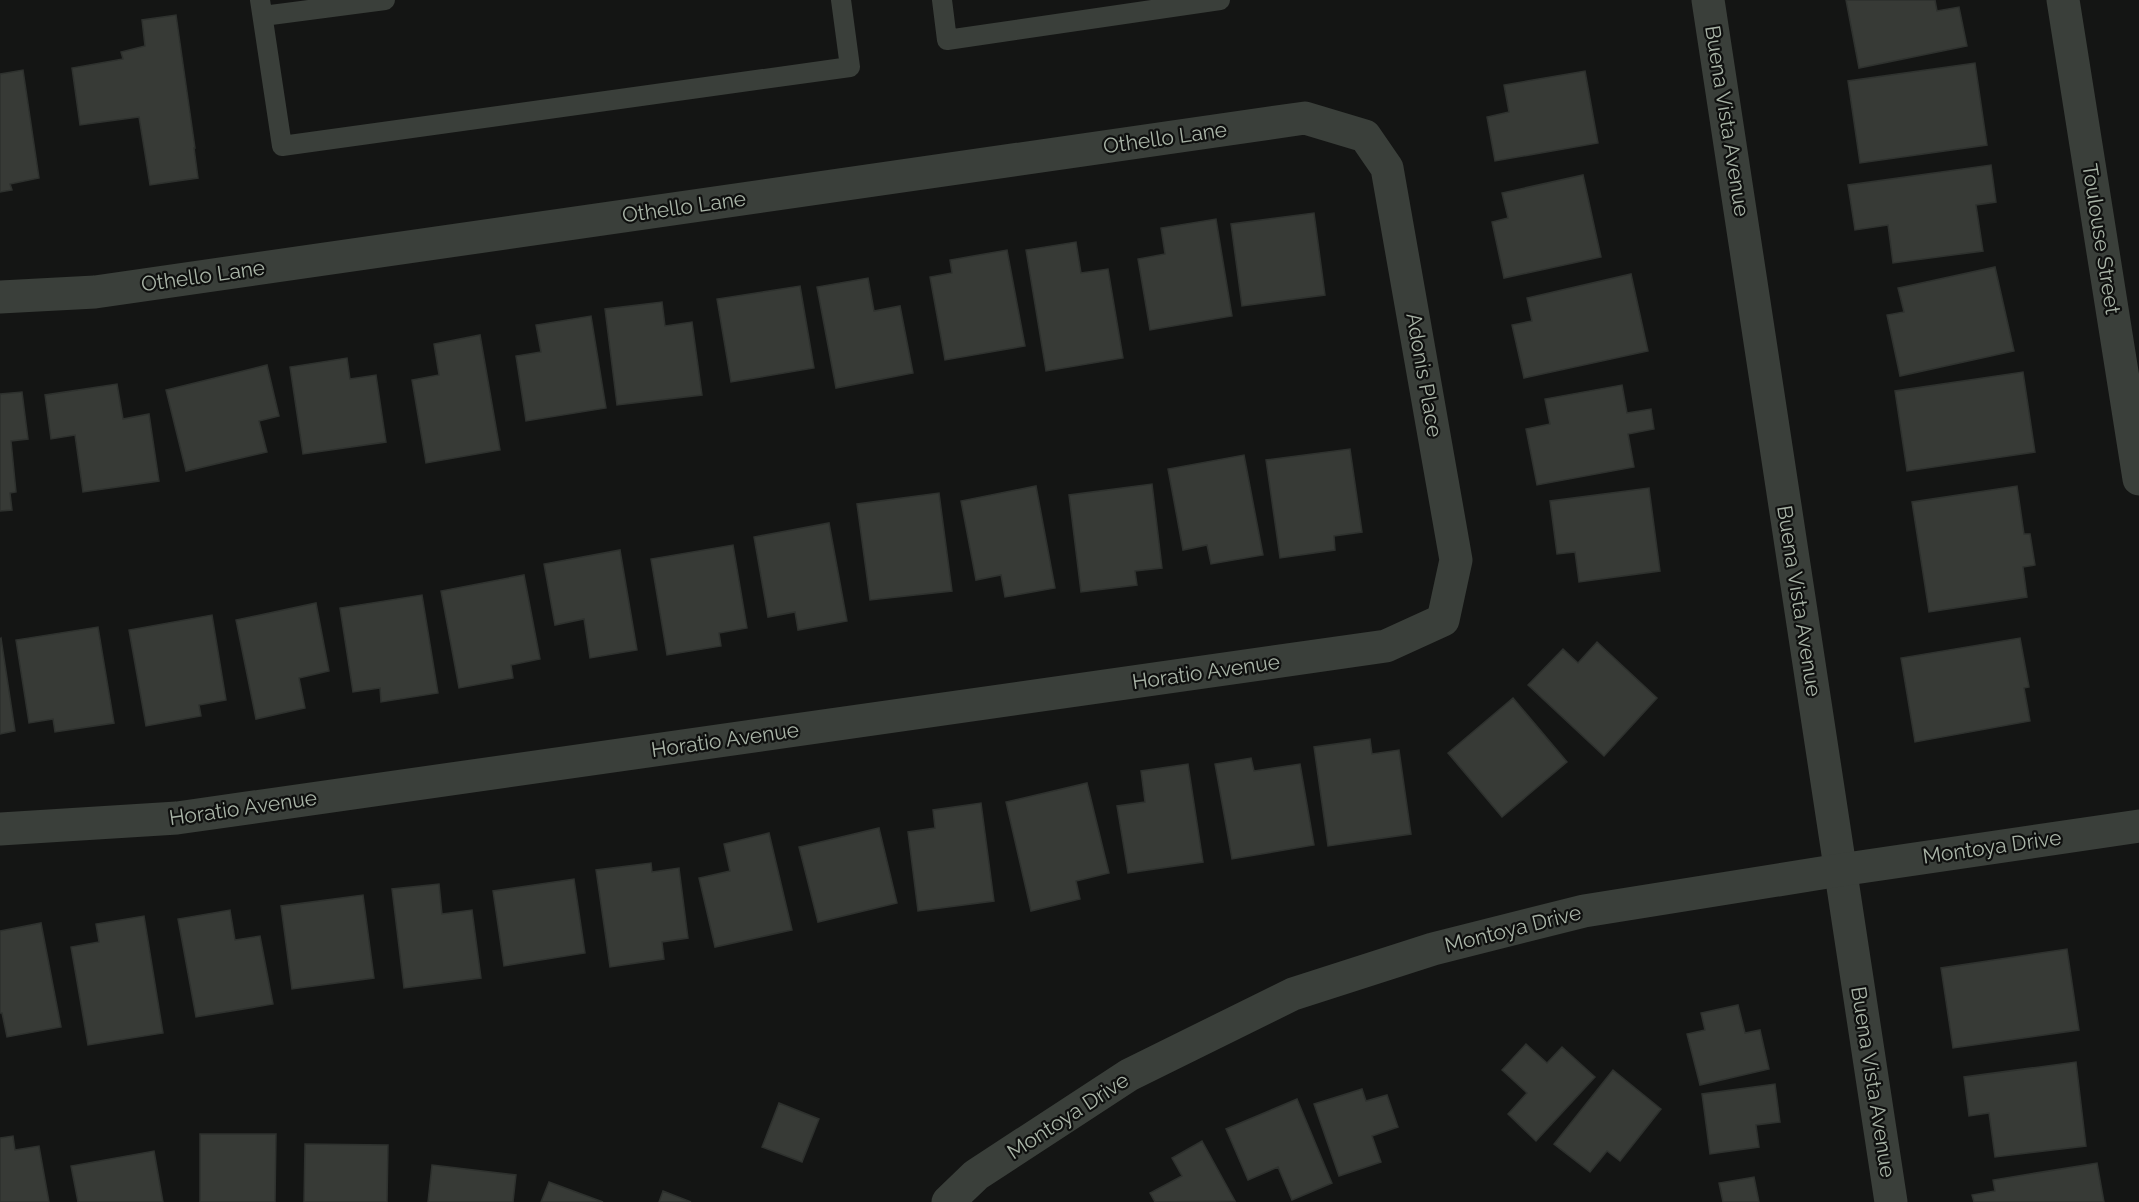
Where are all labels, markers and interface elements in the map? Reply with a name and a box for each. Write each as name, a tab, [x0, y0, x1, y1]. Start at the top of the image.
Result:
street label: Buena Vista Avenue	[1700, 24, 1755, 218]
street label: Othello Lane	[1101, 116, 1229, 159]
street label: Toulouse Street	[2077, 162, 2126, 316]
street label: Othello Lane	[620, 185, 748, 228]
street label: Othello Lane	[139, 254, 267, 297]
street label: Adonis Place	[1401, 311, 1448, 439]
street label: Buena Vista Avenue	[1772, 504, 1827, 698]
street label: Horatio Avenue	[1130, 649, 1281, 694]
street label: Horatio Avenue	[649, 717, 800, 762]
street label: Horatio Avenue	[167, 785, 318, 830]
street label: Montoya Drive	[1921, 824, 2063, 869]
street label: Montoya Drive	[1442, 899, 1584, 958]
street label: Buena Vista Avenue	[1846, 985, 1901, 1179]
street label: Montoya Drive	[1002, 1067, 1133, 1164]

